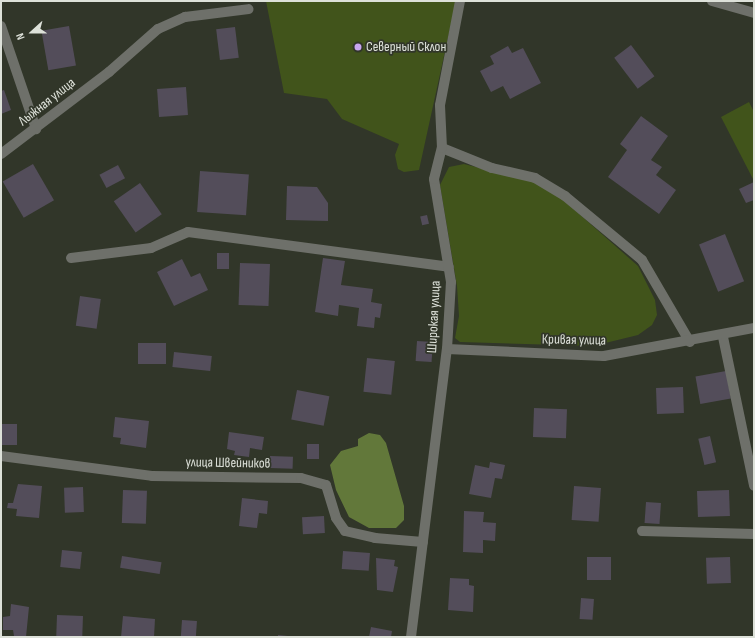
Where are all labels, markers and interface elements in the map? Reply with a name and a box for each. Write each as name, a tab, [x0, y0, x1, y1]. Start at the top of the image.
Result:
north arrow	[12, 12, 52, 52]
text: N	[13, 31, 27, 42]
place label: Северный Склон	[366, 39, 446, 55]
marker: Северный Склон	[353, 42, 363, 52]
street label: Лыжная улица	[15, 75, 79, 129]
street label: Широкая улица	[424, 280, 444, 354]
street label: Кривая улица	[542, 331, 606, 349]
street label: улица Швейников	[185, 454, 271, 472]

